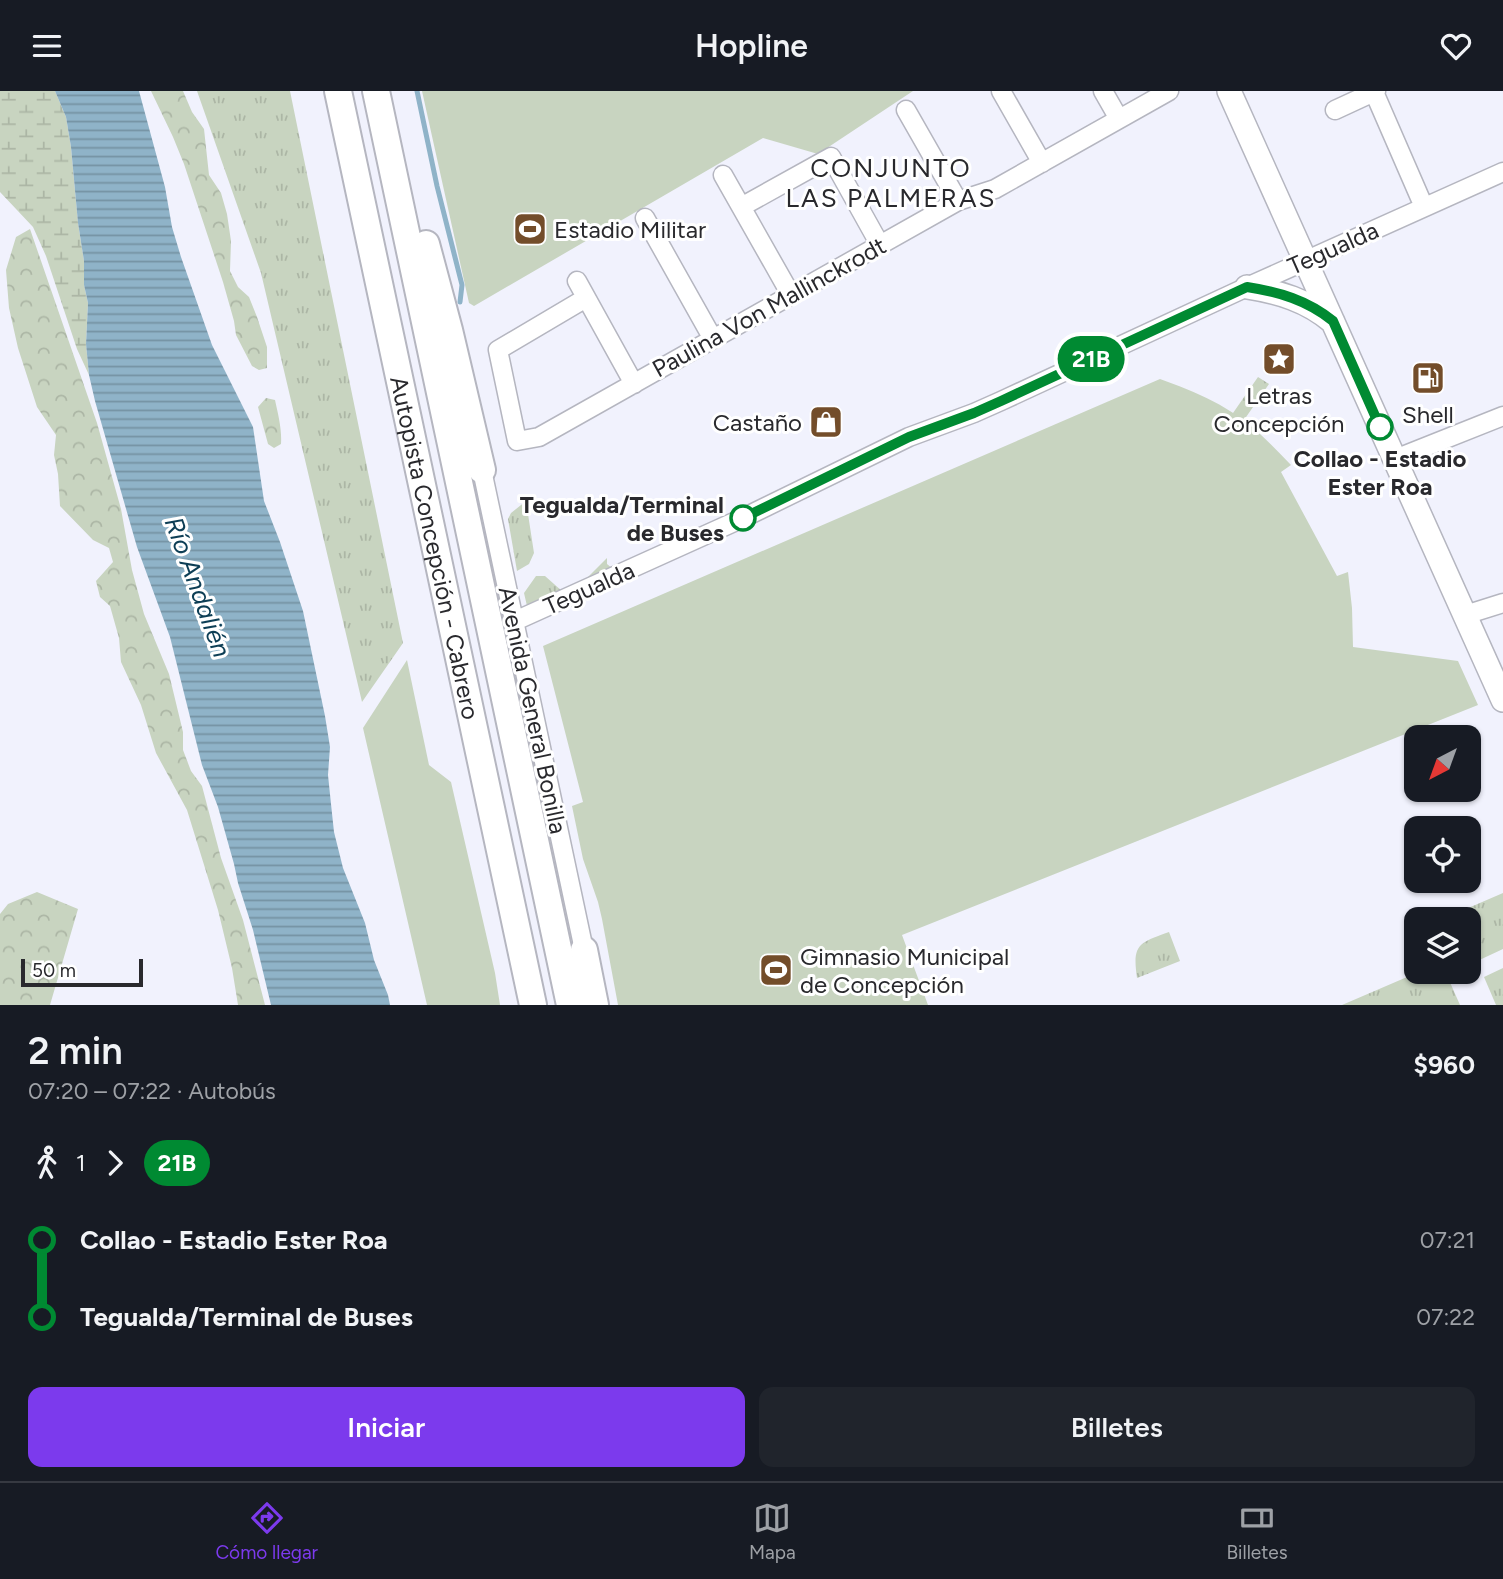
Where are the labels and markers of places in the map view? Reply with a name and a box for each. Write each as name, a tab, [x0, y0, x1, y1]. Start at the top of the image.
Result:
sports icon: Estadio Militar	[511, 210, 549, 248]
place label: Estadio Militar	[554, 215, 706, 244]
place icon: Letras Concepción	[1260, 340, 1298, 378]
fuel station icon: Shell	[1409, 359, 1447, 397]
place label: Letras Concepción	[1214, 381, 1344, 438]
place label: Shell	[1402, 400, 1454, 429]
shop icon: Castaño	[807, 403, 845, 441]
place label: Castaño	[713, 408, 802, 437]
marker: Collao - Estadio Ester Roa	[1367, 414, 1393, 440]
place label: Collao - Estadio Ester Roa	[1293, 444, 1467, 501]
place label: Tegualda/Terminal de Buses	[520, 490, 724, 547]
marker: Tegualda/Terminal de Buses	[730, 505, 756, 531]
place label: Gimnasio Municipal de Concepción	[800, 942, 1009, 999]
sports icon: Gimnasio Municipal de Concepción	[757, 951, 795, 989]

